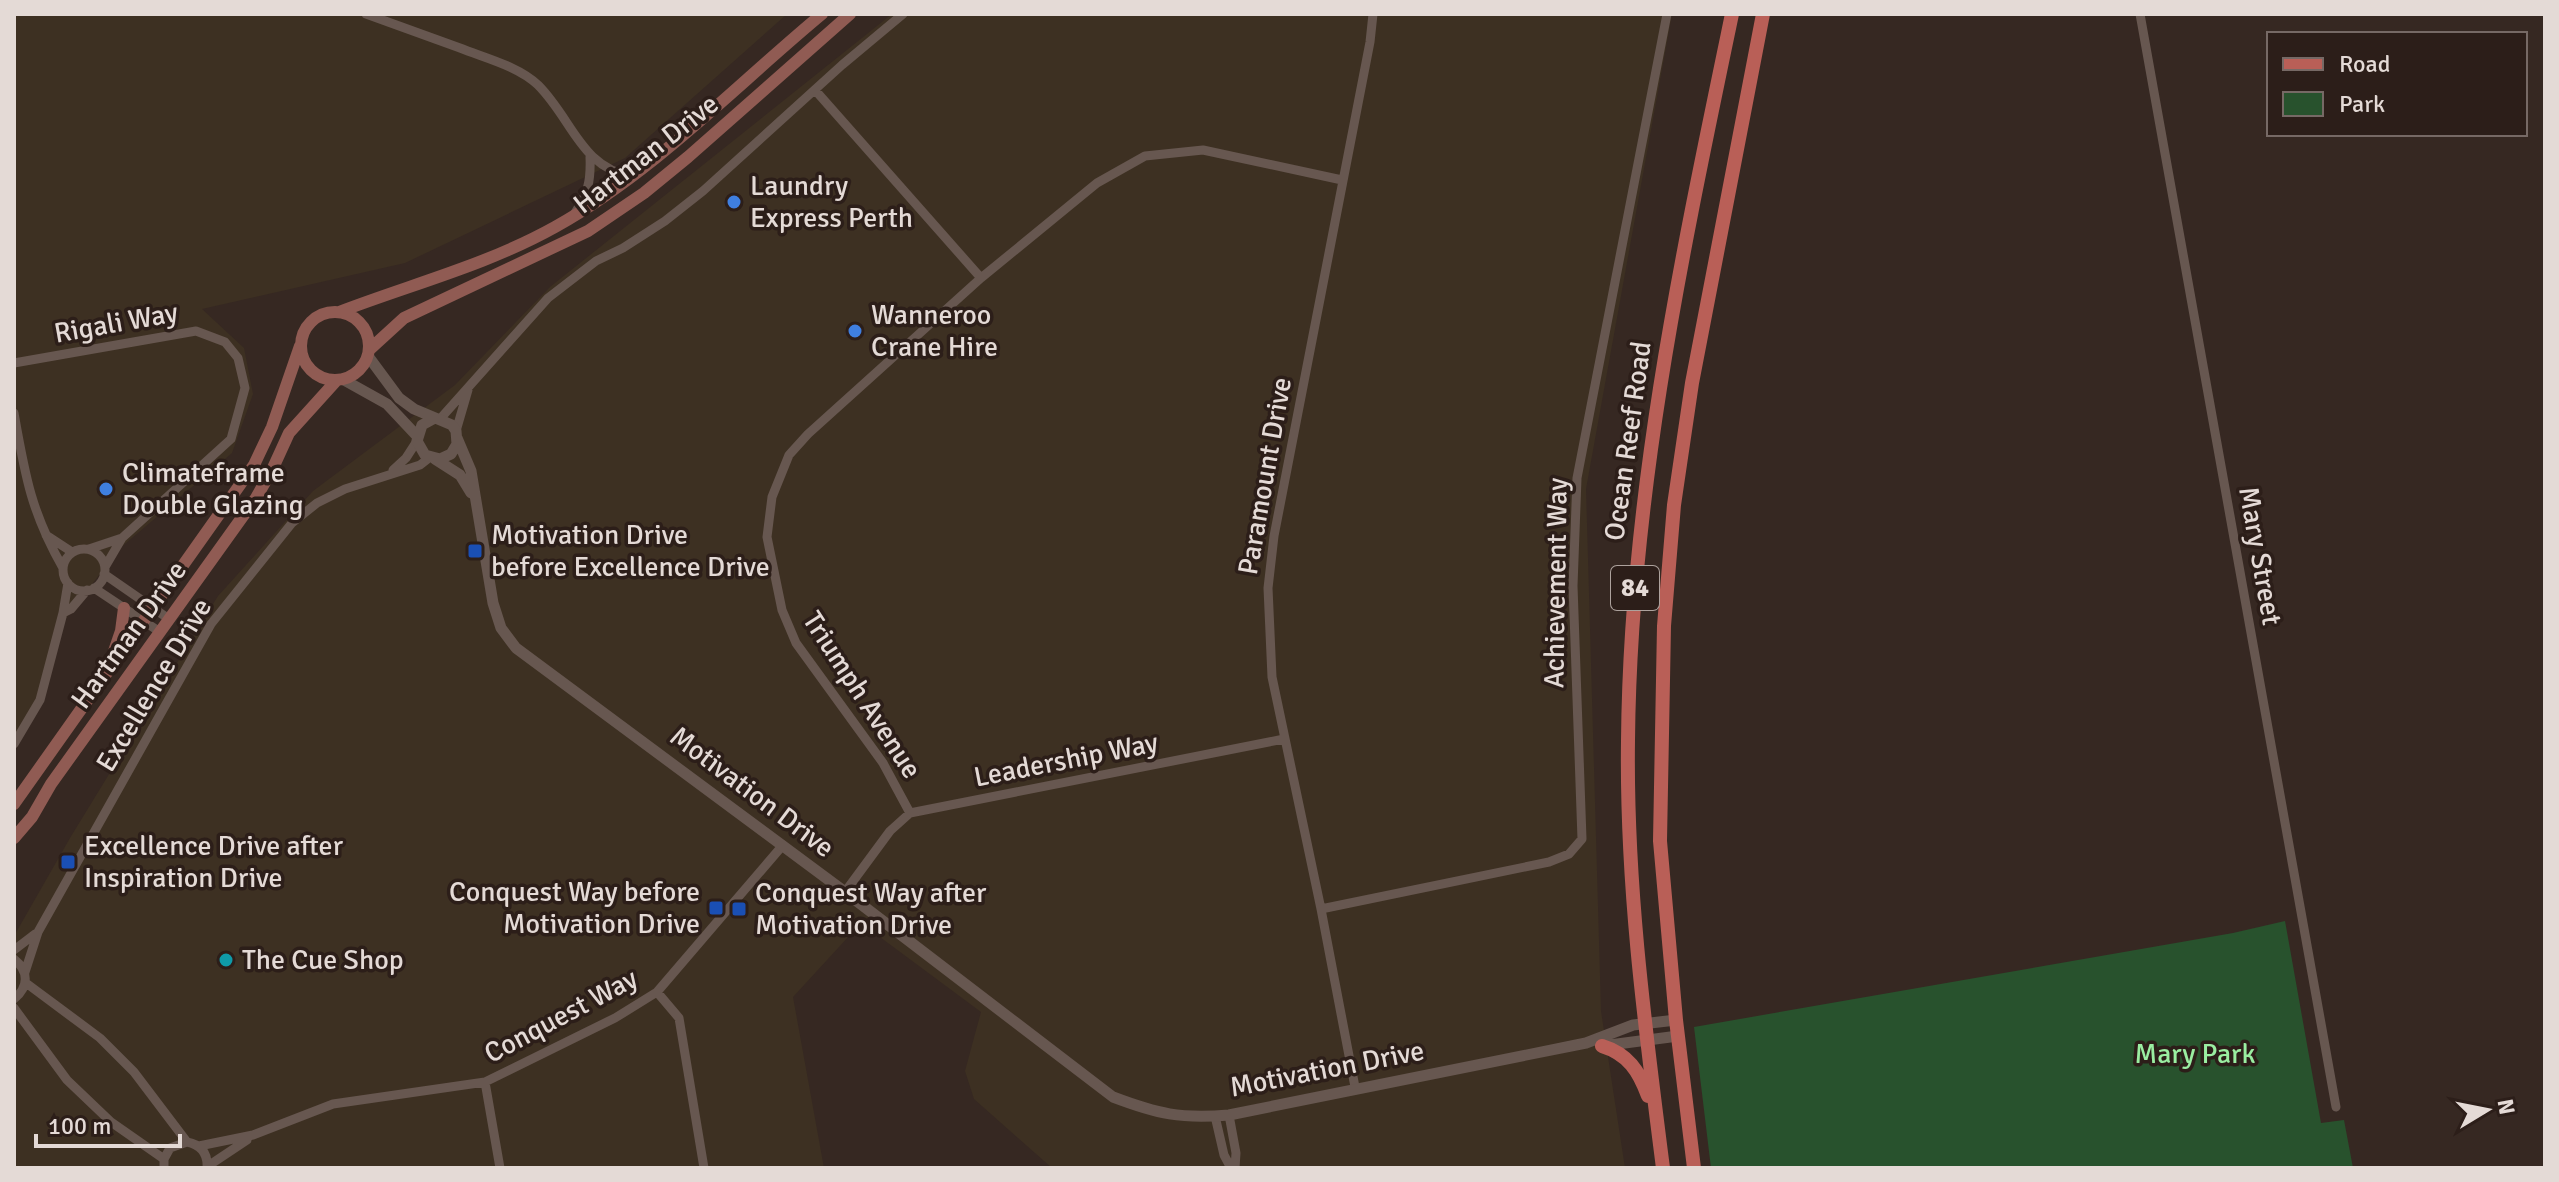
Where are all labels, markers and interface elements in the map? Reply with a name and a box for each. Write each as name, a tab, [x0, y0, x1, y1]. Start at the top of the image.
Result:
legend	[2267, 32, 2527, 136]
text: Road	[2339, 49, 2390, 79]
street label: Hartman Drive	[567, 87, 725, 221]
text: Park	[2339, 89, 2385, 119]
place label: Laundry Express Perth	[750, 169, 913, 235]
marker: Laundry Express Perth	[725, 193, 743, 211]
street label: Rigali Way	[52, 295, 180, 351]
place label: Wanneroo Crane Hire	[871, 298, 998, 364]
marker: Wanneroo Crane Hire	[846, 322, 864, 340]
street label: Ocean Reef Road	[1597, 339, 1659, 543]
street label: Paramount Drive	[1231, 375, 1299, 577]
place label: Climateframe Double Glazing	[122, 456, 304, 522]
street label: Achievement Way	[1537, 478, 1575, 688]
marker: Climateframe Double Glazing	[97, 480, 115, 498]
street label: Mary Street	[2231, 484, 2289, 628]
place label: Motivation Drive before Excellence Drive	[491, 518, 770, 584]
marker: Motivation Drive before Excellence Drive	[466, 542, 484, 560]
street label: Hartman Drive	[64, 554, 194, 716]
road number: 84	[1611, 566, 1659, 610]
street label: Excellence Drive	[89, 592, 219, 778]
street label: Triumph Avenue	[795, 605, 929, 785]
street label: Motivation Drive	[663, 719, 841, 865]
street label: Leadership Way	[971, 725, 1161, 795]
place label: Excellence Drive after Inspiration Drive	[84, 829, 344, 895]
marker: Excellence Drive after Inspiration Drive	[59, 853, 77, 871]
place label: Conquest Way before Motivation Drive	[449, 875, 700, 941]
place label: Conquest Way after Motivation Drive	[755, 876, 987, 942]
marker: Conquest Way before Motivation Drive	[707, 899, 725, 917]
marker: Conquest Way after Motivation Drive	[730, 900, 748, 918]
place label: The Cue Shop	[242, 943, 404, 977]
marker: The Cue Shop	[217, 951, 235, 969]
street label: Conquest Way	[479, 961, 643, 1071]
street label: Motivation Drive	[1227, 1034, 1427, 1104]
park label: Mary Park	[2135, 1037, 2255, 1071]
north arrow	[2447, 1070, 2527, 1150]
text: N	[2492, 1097, 2521, 1116]
scale bar	[36, 1098, 180, 1148]
text: 100 m	[48, 1111, 111, 1141]

